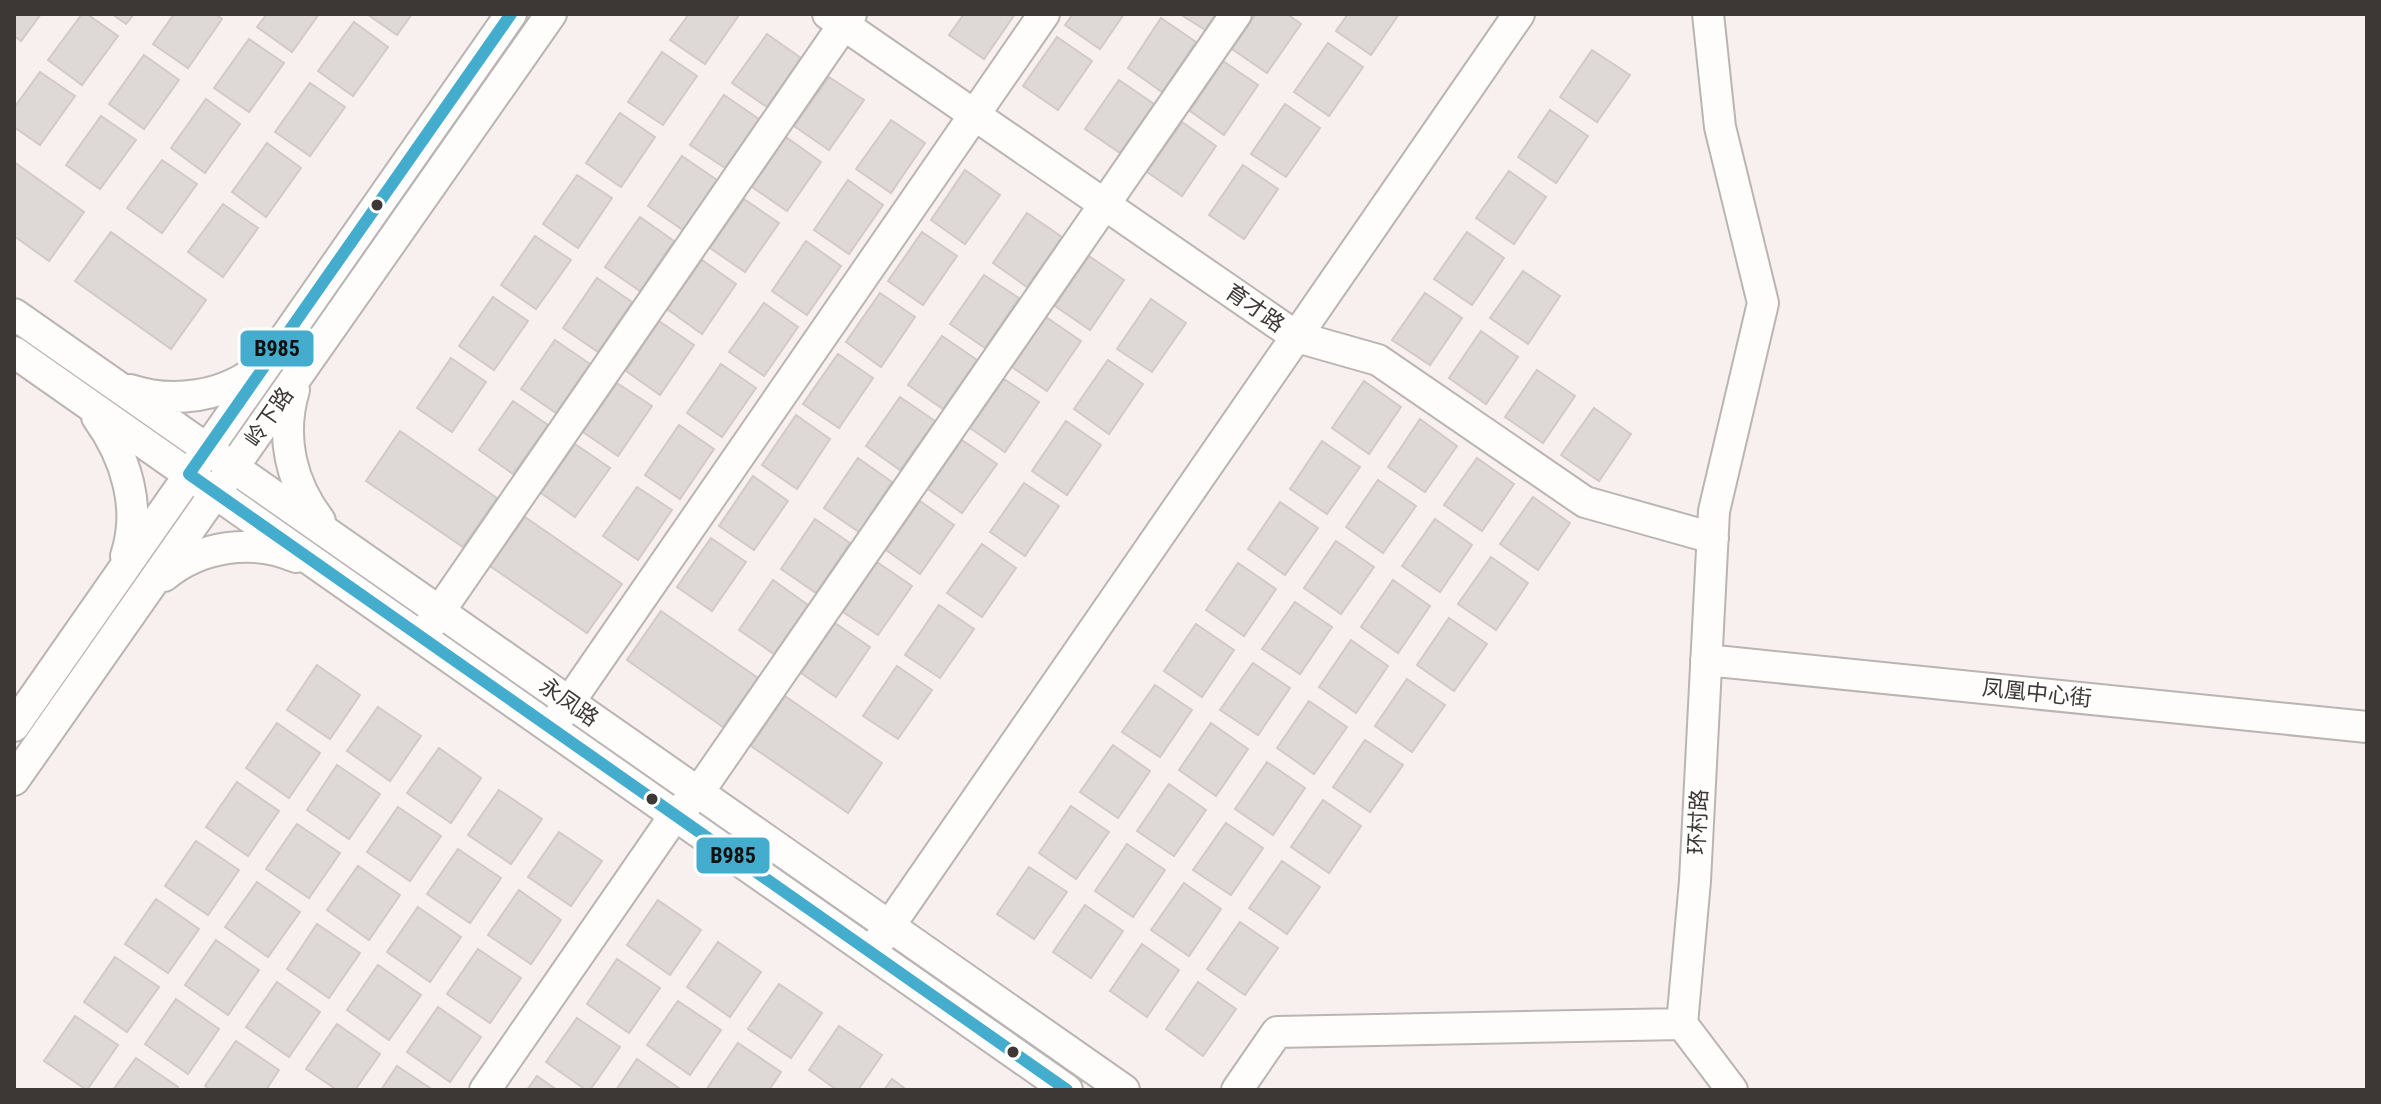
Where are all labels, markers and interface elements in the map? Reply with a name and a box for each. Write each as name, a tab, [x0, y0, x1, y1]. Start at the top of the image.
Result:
unlabelled marker	[369, 197, 385, 213]
street label: 育才路	[1221, 279, 1289, 337]
line badge: B985	[239, 329, 315, 368]
text: B985	[254, 336, 300, 361]
street label: 岭下路	[240, 383, 298, 451]
street label: 永凤路	[535, 673, 603, 731]
street label: 凤凰中心街	[1981, 675, 2093, 711]
street label: 环村路	[1684, 788, 1712, 856]
unlabelled marker	[644, 791, 660, 807]
line badge: B985	[695, 836, 771, 875]
text: B985	[710, 843, 756, 868]
unlabelled marker	[1005, 1044, 1021, 1060]

